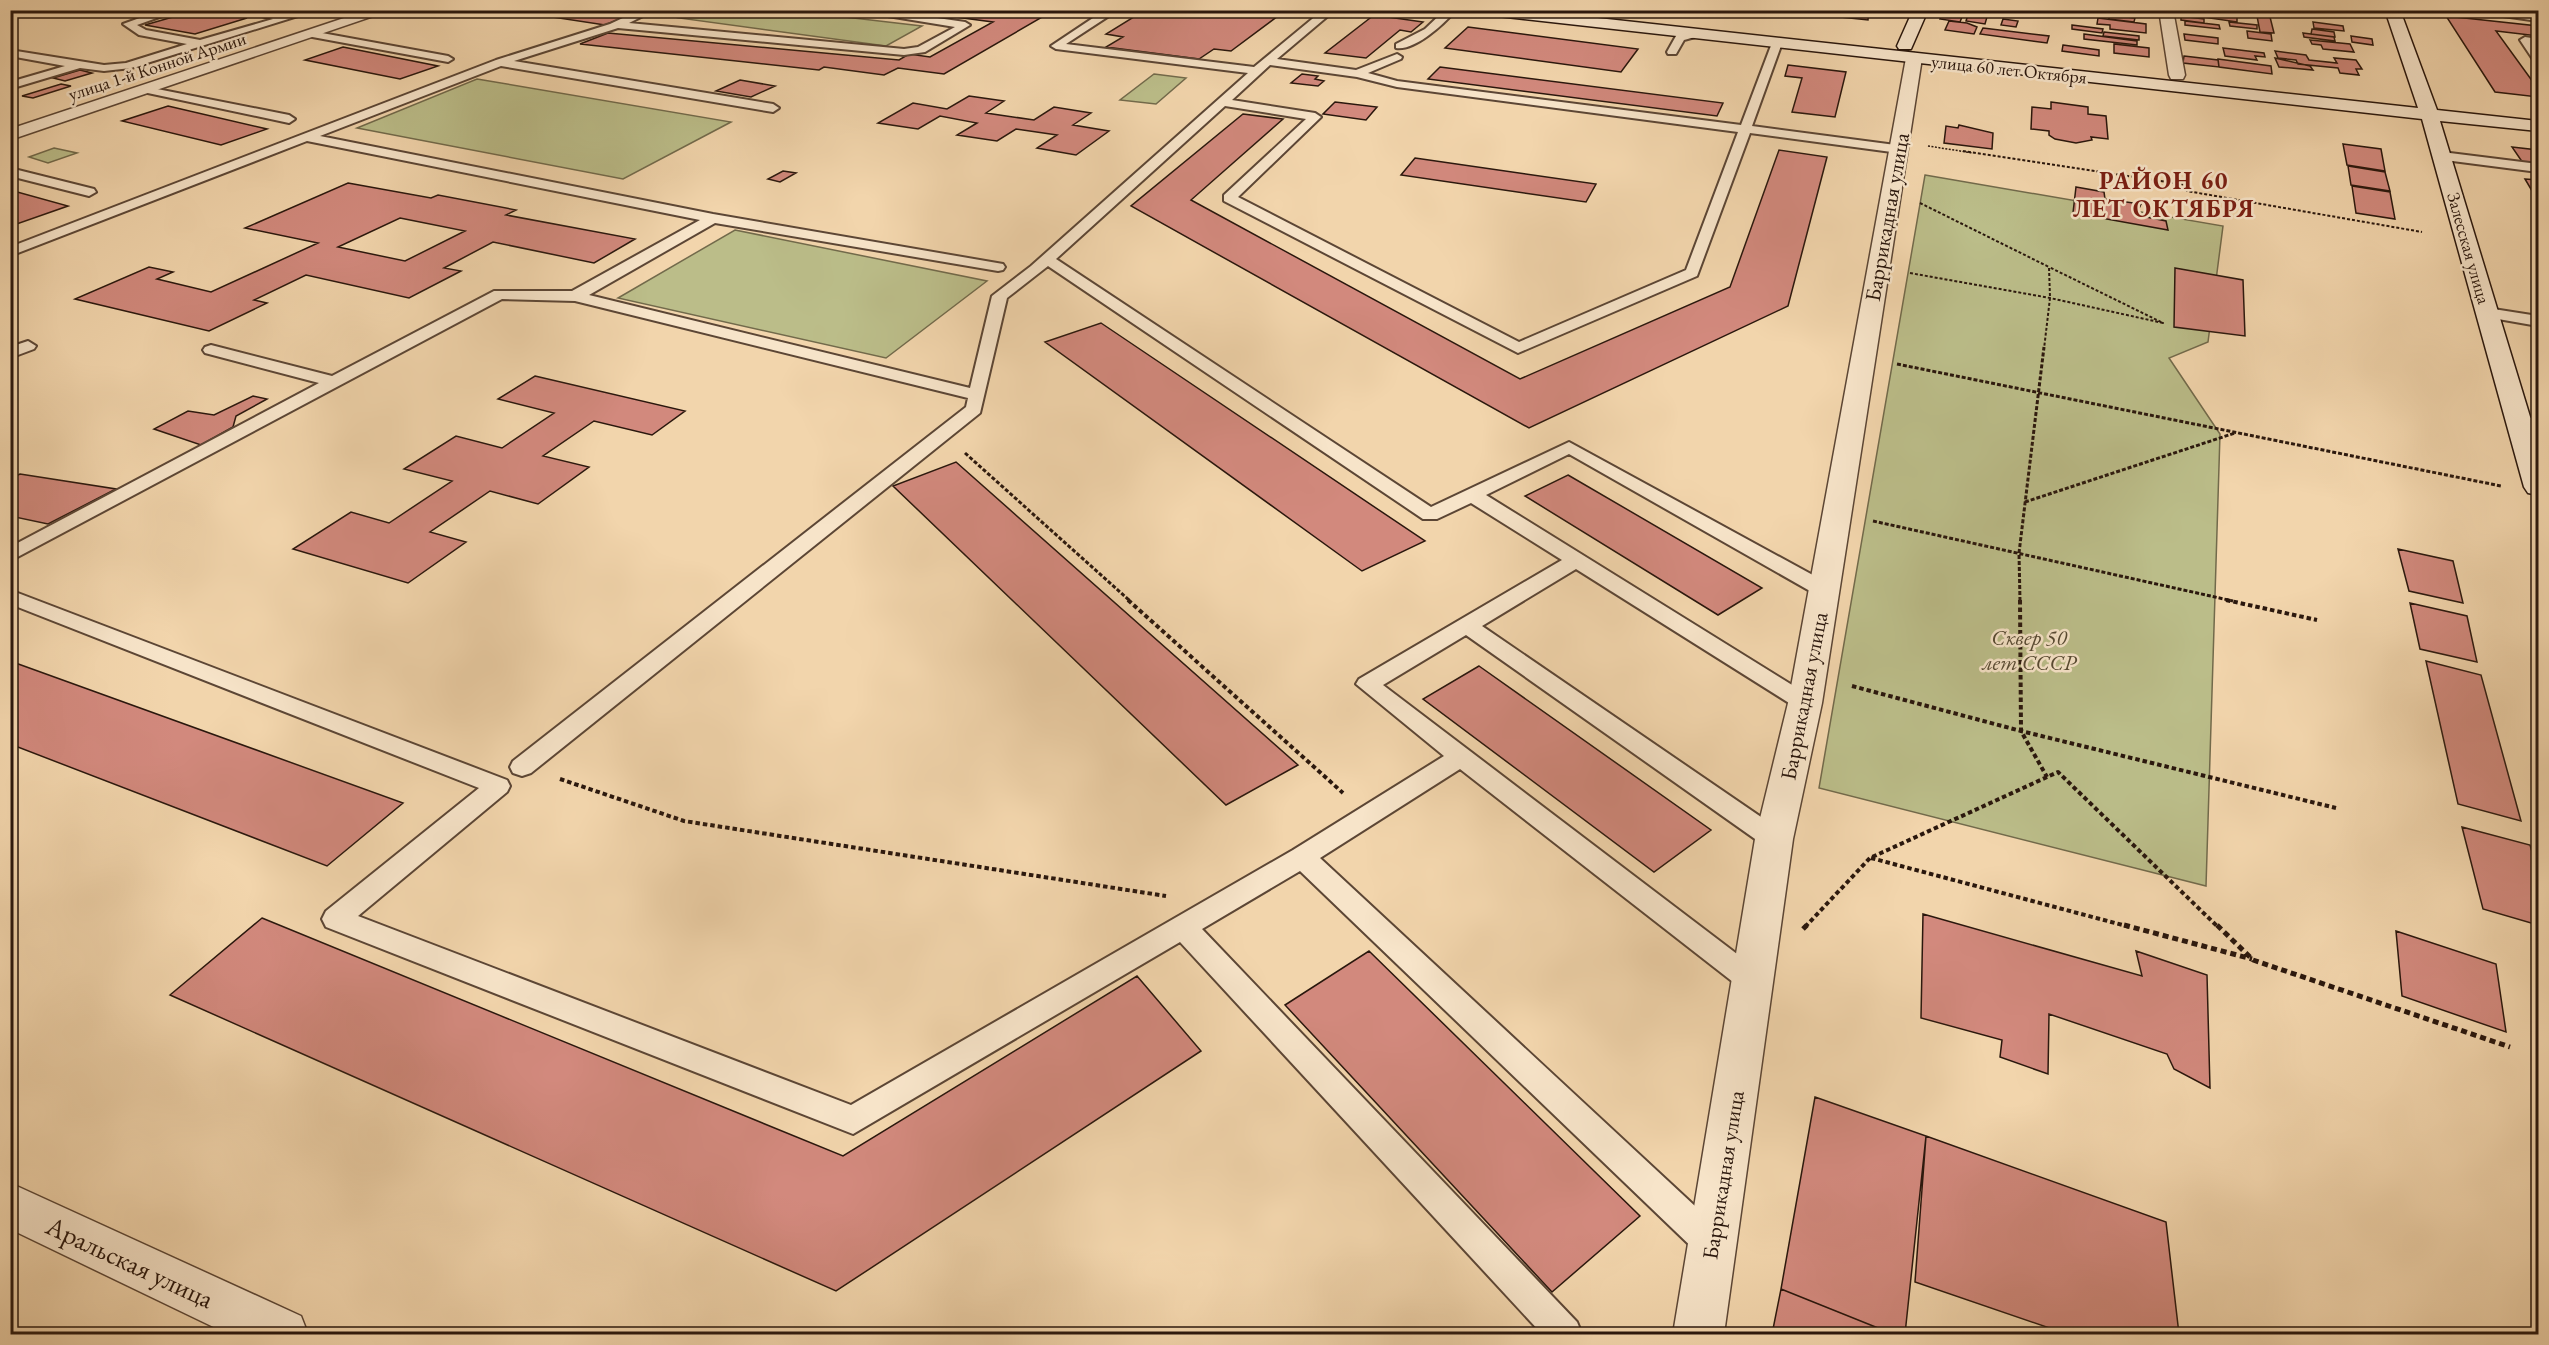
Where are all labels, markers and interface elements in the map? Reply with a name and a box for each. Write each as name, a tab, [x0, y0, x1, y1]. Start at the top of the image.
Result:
street label: улица 1-й Конной Армии	[65, 26, 249, 106]
street label: улица 60 лет Октября	[1930, 49, 2088, 89]
street label: Баррикадная улица	[1858, 130, 1916, 304]
district label: РАЙОН 60 ЛЕТ ОКТЯБРЯ	[2073, 165, 2255, 224]
street label: Залесская улица	[2442, 190, 2496, 307]
street label: Баррикадная улица	[1773, 609, 1835, 783]
park label: Сквер 50 лет СССР	[1981, 623, 2077, 677]
street label: Баррикадная улица	[1695, 1088, 1751, 1262]
street label: Аральская улица	[40, 1207, 220, 1316]

